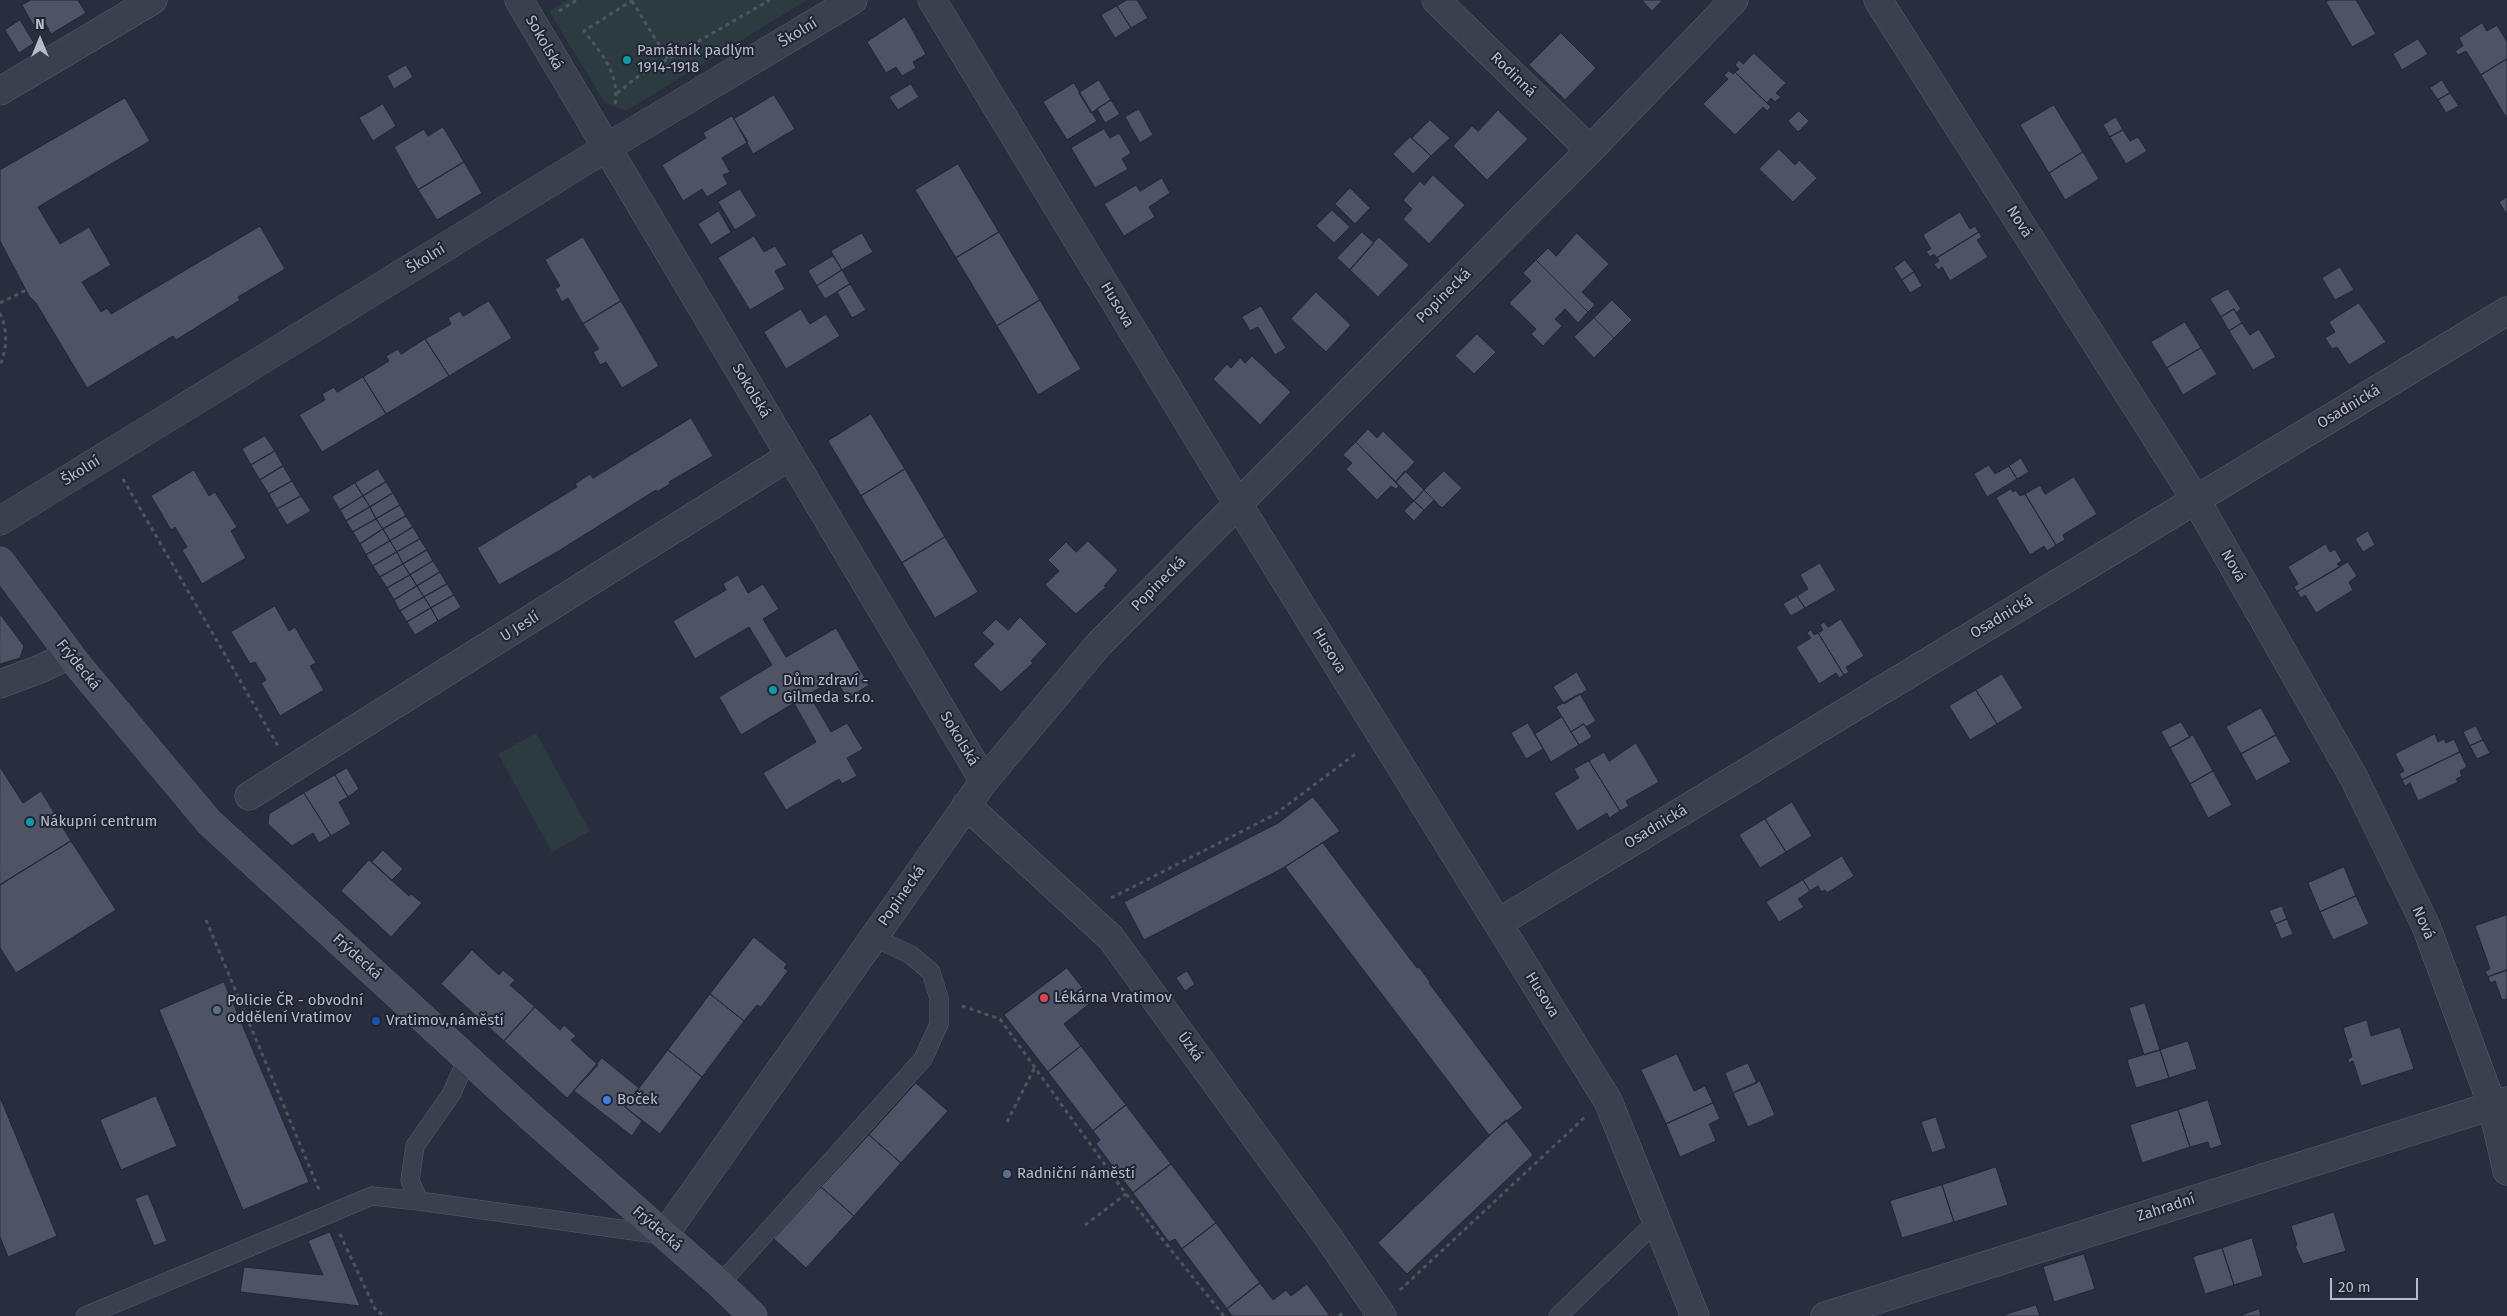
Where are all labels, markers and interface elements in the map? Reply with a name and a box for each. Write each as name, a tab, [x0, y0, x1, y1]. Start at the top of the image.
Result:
street label: Sokolská	[521, 12, 567, 74]
street label: Školní	[775, 14, 821, 52]
north arrow	[15, 15, 65, 65]
text: N	[35, 16, 45, 33]
place label: Památník padlým 1914-1918	[637, 42, 755, 77]
street label: Rodinná	[1486, 49, 1540, 101]
marker: Památník padlým 1914-1918	[621, 54, 633, 66]
street label: Nová	[2002, 203, 2036, 241]
street label: Školní	[403, 240, 449, 278]
street label: Popinecká	[1413, 265, 1475, 327]
street label: Husova	[1096, 279, 1138, 331]
street label: Sokolská	[728, 361, 774, 421]
street label: Osadnická	[2314, 381, 2384, 433]
street label: Školní	[58, 452, 104, 490]
street label: Nová	[2217, 547, 2249, 585]
street label: Popinecká	[1128, 553, 1190, 615]
street label: Osadnická	[1967, 591, 2037, 643]
street label: U Jeslí	[497, 608, 543, 646]
street label: Husova	[1308, 625, 1350, 677]
street label: Frýdecká	[52, 636, 104, 694]
place label: Dům zdraví - Gilmeda s.r.o.	[783, 672, 874, 707]
marker: Dům zdraví - Gilmeda s.r.o.	[767, 684, 779, 696]
street label: Sokolská	[936, 709, 982, 769]
street label: Osadnická	[1621, 801, 1691, 853]
place label: Nákupní centrum	[40, 813, 157, 831]
marker: Nákupní centrum	[24, 816, 36, 828]
street label: Popinecká	[875, 862, 929, 930]
street label: Nová	[2408, 904, 2438, 942]
street label: Frýdecká	[329, 930, 385, 984]
street label: Husova	[1521, 969, 1563, 1021]
place label: Lékárna Vratimov	[1054, 989, 1172, 1007]
place label: Policie ČR - obvodní oddělení Vratimov	[227, 992, 363, 1027]
marker: Lékárna Vratimov	[1038, 992, 1050, 1004]
marker: Policie ČR - obvodní oddělení Vratimov	[211, 1004, 223, 1016]
place label: Vratimov,náměstí	[386, 1012, 504, 1030]
marker: Vratimov,náměstí	[370, 1015, 382, 1027]
street label: Úzká	[1173, 1029, 1207, 1065]
place label: Boček	[617, 1091, 658, 1109]
marker: Boček	[601, 1094, 613, 1106]
place label: Radniční náměstí	[1017, 1165, 1135, 1183]
marker: Radniční náměstí	[1001, 1168, 1013, 1180]
street label: Zahradní	[2135, 1190, 2197, 1226]
street label: Frýdecká	[628, 1203, 686, 1255]
scale bar	[2332, 1268, 2420, 1300]
text: 20 m	[2338, 1278, 2371, 1296]

